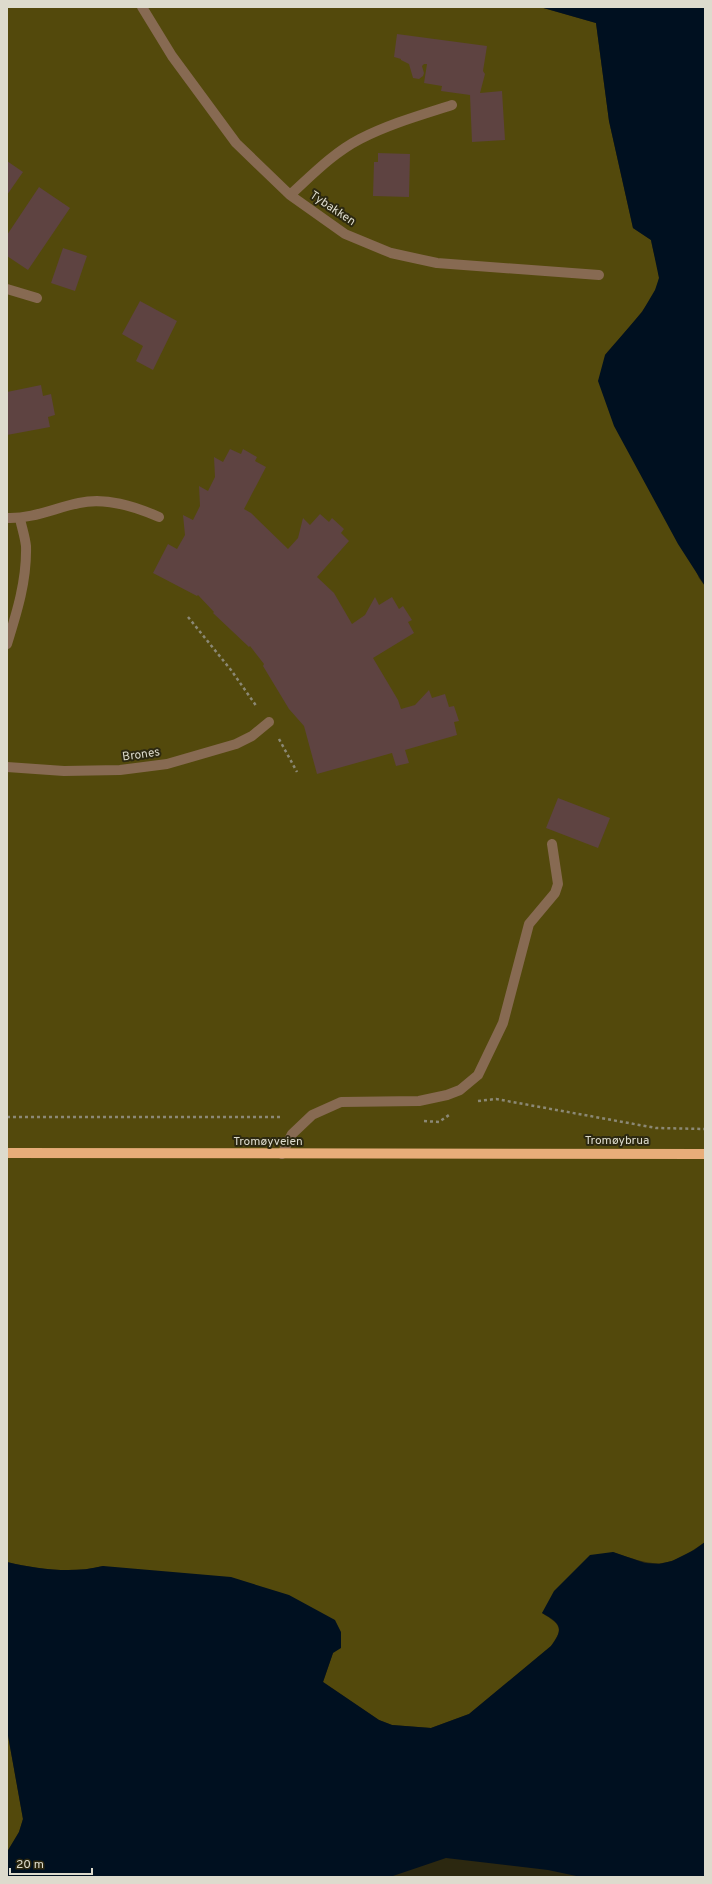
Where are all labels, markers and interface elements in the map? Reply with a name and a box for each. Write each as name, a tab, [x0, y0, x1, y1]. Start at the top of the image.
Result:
street label: Tybakken	[306, 188, 358, 230]
street label: Brones	[121, 744, 161, 766]
street label: Tromøybrua	[585, 1133, 649, 1149]
street label: Tromøyveien	[233, 1134, 303, 1150]
scale bar	[10, 1850, 92, 1876]
text: 20 m	[16, 1857, 44, 1873]

